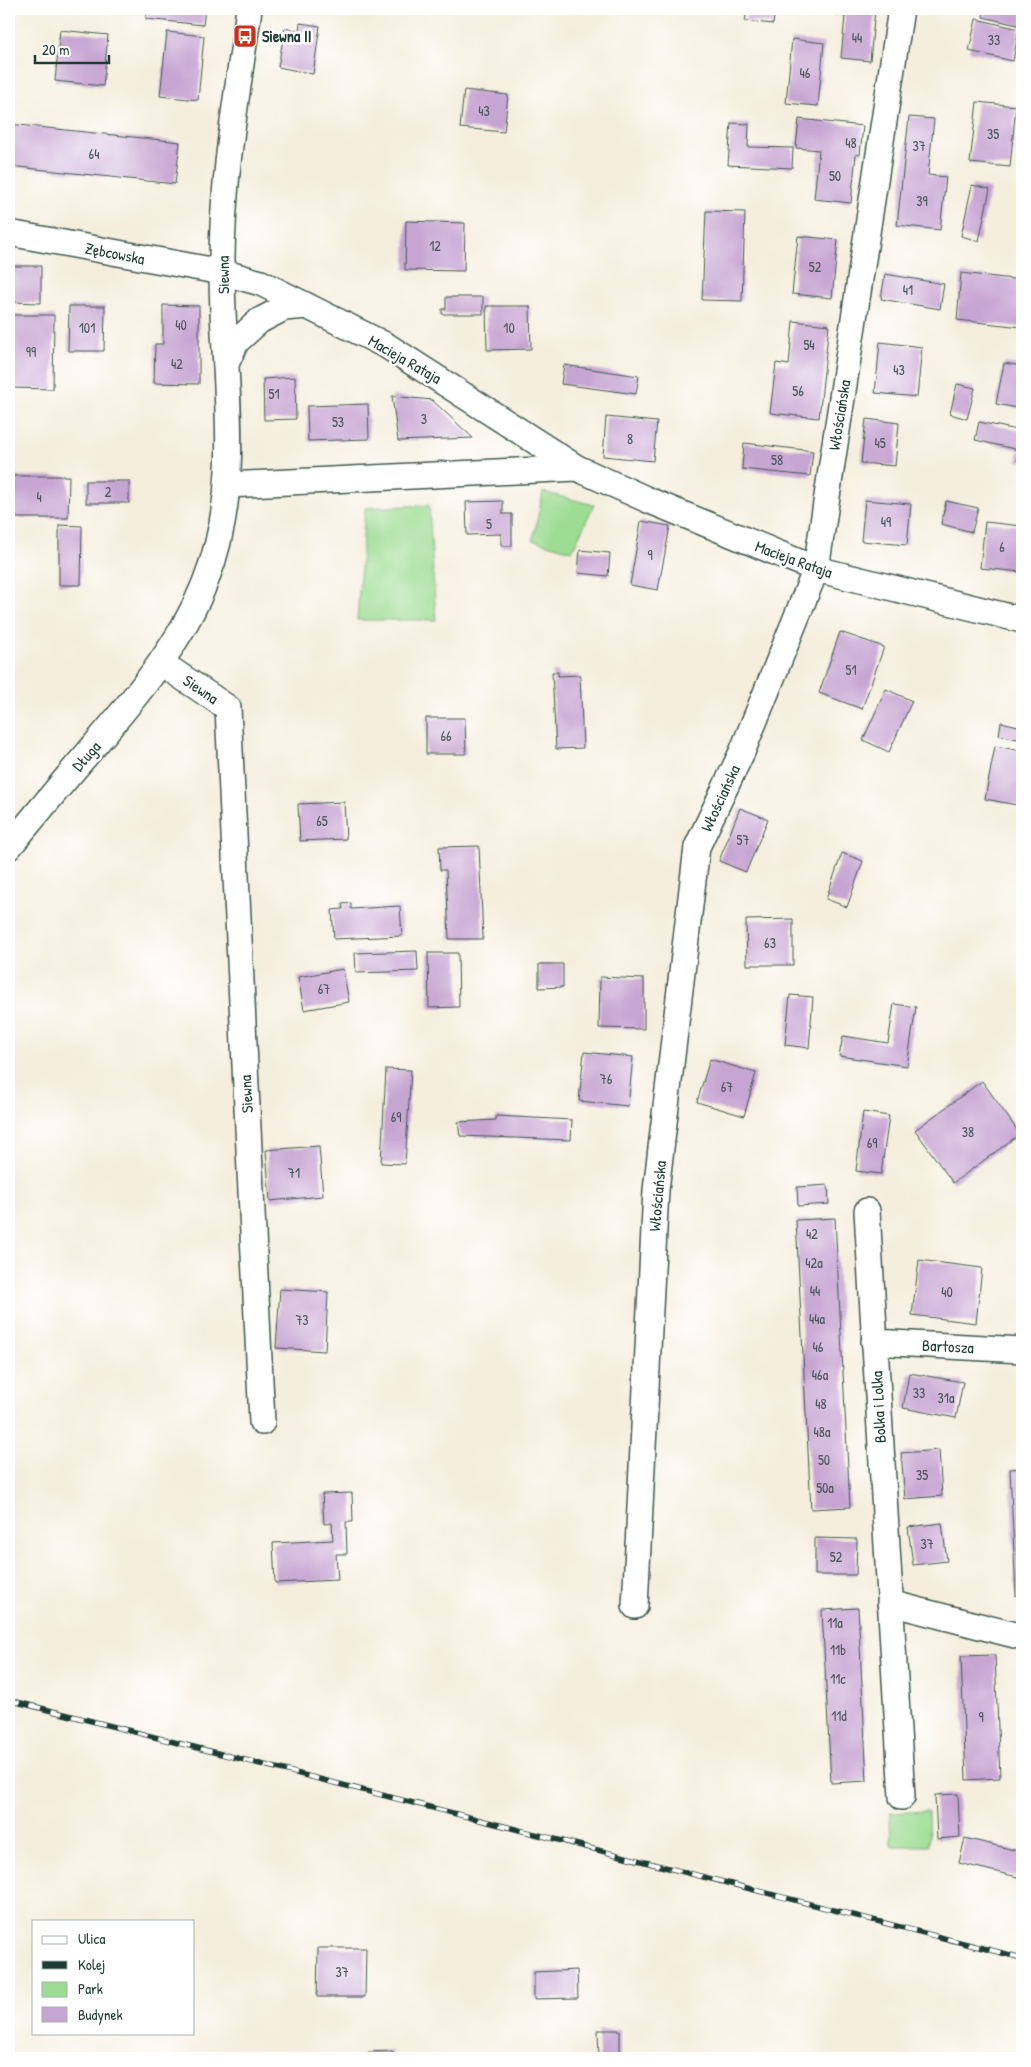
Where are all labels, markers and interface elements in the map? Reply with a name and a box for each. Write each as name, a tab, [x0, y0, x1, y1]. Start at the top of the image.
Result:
bus stop icon: Siewna II	[232, 23, 258, 49]
place label: Siewna II	[262, 25, 311, 47]
house number: 44	[852, 28, 862, 47]
house number: 33	[988, 30, 1000, 49]
scale bar	[35, 32, 109, 64]
text: 20 m	[42, 39, 69, 60]
house number: 46	[800, 63, 811, 82]
house number: 43	[478, 101, 490, 120]
house number: 35	[987, 124, 999, 143]
house number: 48	[845, 133, 857, 152]
house number: 37	[912, 136, 926, 155]
house number: 64	[89, 144, 99, 163]
house number: 50	[829, 166, 841, 185]
house number: 39	[916, 191, 928, 210]
street label: Zębcowska	[83, 236, 147, 270]
house number: 12	[429, 236, 441, 255]
street label: Siewna	[212, 256, 234, 294]
house number: 52	[809, 257, 822, 276]
house number: 41	[903, 280, 913, 299]
house number: 40	[175, 315, 187, 334]
house number: 101	[79, 318, 95, 337]
house number: 10	[503, 318, 515, 337]
street label: Macieja Rataja	[364, 329, 446, 389]
house number: 54	[803, 335, 815, 354]
house number: 99	[26, 342, 36, 361]
house number: 42	[171, 354, 183, 373]
house number: 43	[893, 360, 905, 379]
street label: Włościańska	[823, 378, 855, 452]
house number: 56	[792, 381, 804, 400]
house number: 51	[268, 384, 280, 403]
house number: 3	[421, 409, 427, 428]
house number: 53	[332, 412, 344, 431]
house number: 8	[627, 429, 633, 448]
house number: 45	[874, 433, 886, 452]
house number: 58	[771, 450, 783, 469]
house number: 2	[105, 482, 112, 501]
house number: 4	[36, 487, 42, 506]
house number: 49	[881, 512, 891, 531]
house number: 5	[486, 514, 492, 533]
street label: Macieja Rataja	[752, 535, 836, 583]
house number: 6	[999, 537, 1005, 556]
house number: 9	[647, 545, 653, 564]
house number: 51	[845, 660, 857, 679]
street label: Siewna	[179, 669, 223, 709]
house number: 66	[440, 726, 452, 745]
street label: Długa	[67, 736, 105, 776]
street label: Włościańska	[695, 761, 745, 835]
house number: 65	[316, 811, 328, 830]
house number: 57	[737, 830, 749, 849]
house number: 63	[764, 933, 776, 952]
house number: 67	[318, 979, 330, 998]
house number: 76	[600, 1069, 613, 1088]
street label: Siewna	[234, 1074, 258, 1114]
house number: 67	[721, 1077, 733, 1096]
house number: 69	[391, 1107, 401, 1126]
house number: 38	[962, 1122, 974, 1141]
house number: 69	[867, 1133, 877, 1152]
street label: Włościańska	[643, 1160, 671, 1232]
house number: 71	[288, 1163, 300, 1182]
house number: 42	[806, 1224, 818, 1243]
house number: 42a	[805, 1253, 823, 1272]
house number: 44	[810, 1281, 820, 1300]
house number: 40	[941, 1282, 953, 1301]
house number: 44a	[809, 1309, 826, 1328]
house number: 73	[295, 1310, 309, 1329]
street label: Bartosza	[922, 1334, 974, 1358]
house number: 46	[813, 1337, 824, 1356]
house number: 46a	[812, 1365, 829, 1384]
street label: Bolka i Lolka	[865, 1370, 891, 1444]
house number: 33	[913, 1383, 925, 1402]
house number: 31a	[938, 1388, 955, 1407]
house number: 48	[815, 1394, 827, 1413]
house number: 48a	[814, 1422, 831, 1441]
house number: 50	[818, 1450, 830, 1469]
house number: 35	[916, 1465, 928, 1484]
house number: 50a	[816, 1478, 834, 1497]
house number: 37	[920, 1534, 934, 1553]
house number: 52	[830, 1547, 843, 1566]
house number: 11a	[827, 1613, 843, 1632]
house number: 11b	[830, 1640, 846, 1659]
house number: 11c	[830, 1669, 846, 1688]
house number: 11d	[831, 1706, 847, 1725]
house number: 9	[978, 1707, 984, 1726]
legend	[32, 1920, 195, 2034]
text: Ulica	[78, 1928, 105, 1949]
text: Kolej	[78, 1954, 105, 1975]
house number: 37	[335, 1962, 349, 1981]
text: Park	[78, 1978, 103, 1999]
text: Budynek	[78, 2004, 123, 2025]

